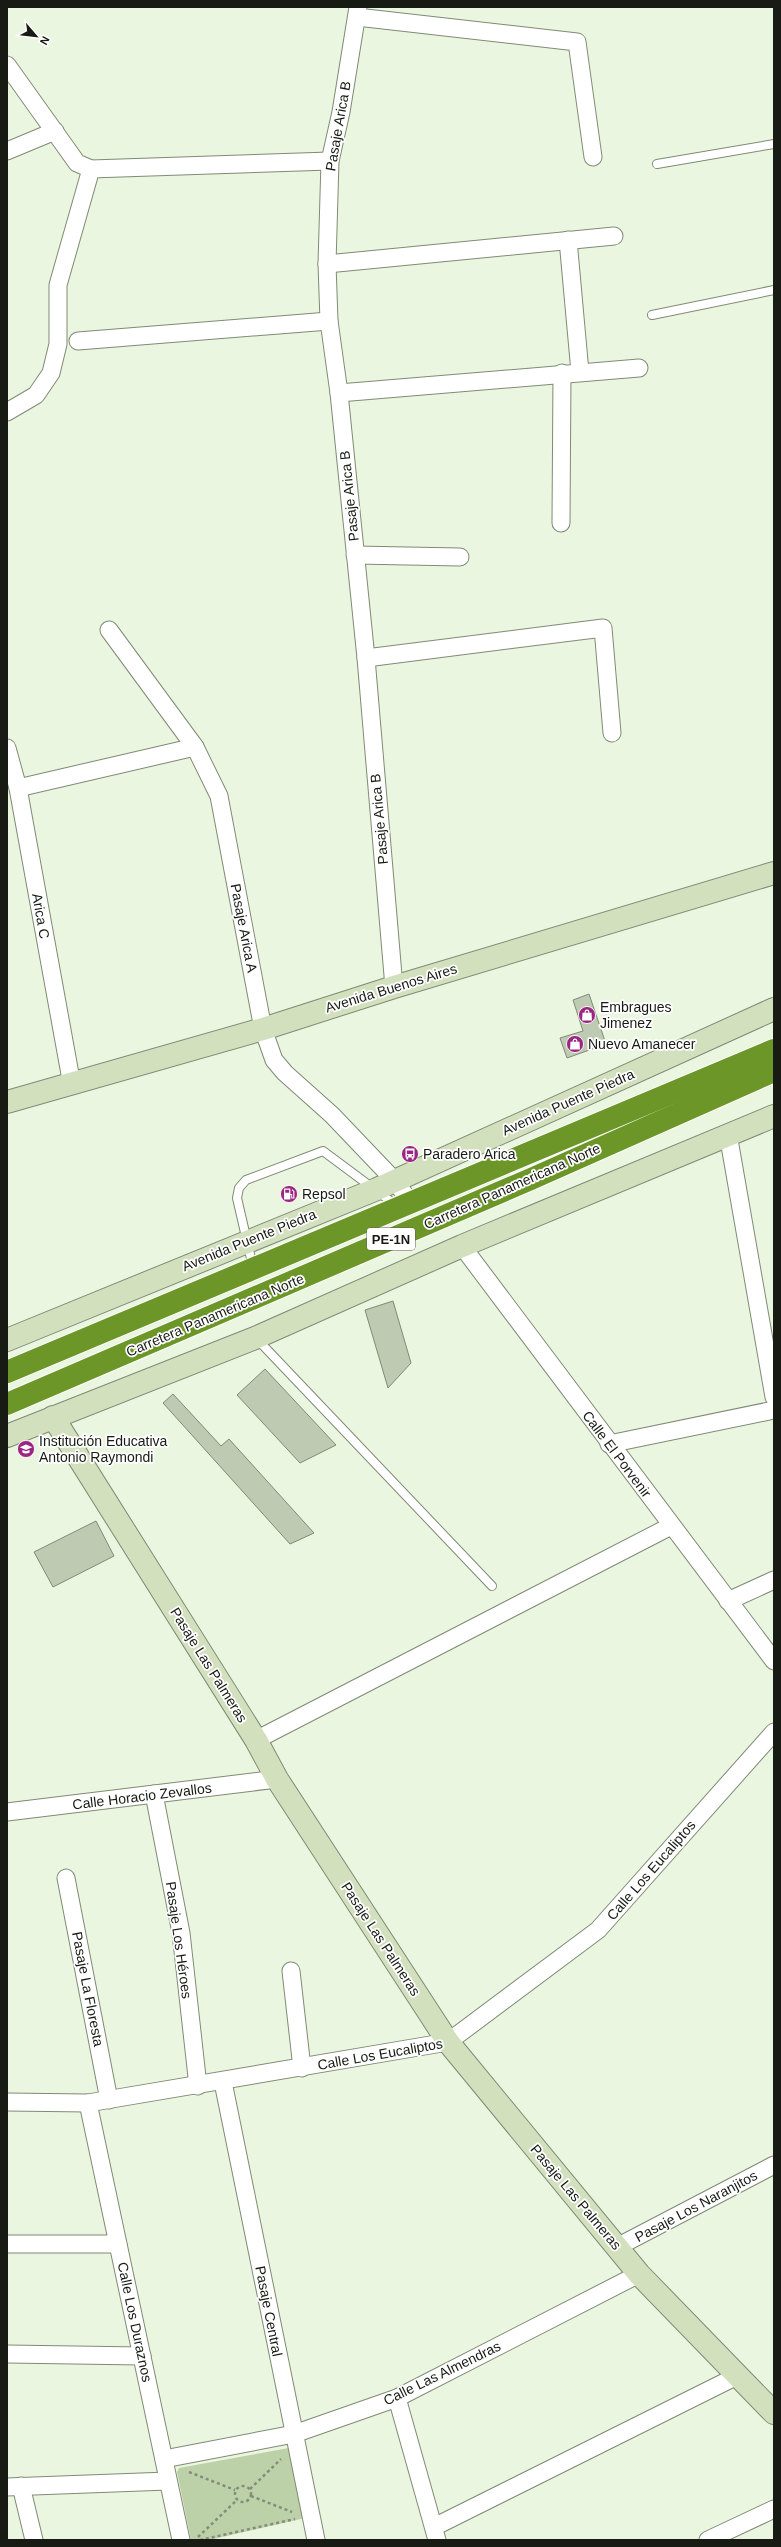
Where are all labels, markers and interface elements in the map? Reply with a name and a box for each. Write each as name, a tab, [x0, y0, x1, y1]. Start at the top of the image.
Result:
north arrow	[16, 16, 56, 56]
text: N	[38, 34, 52, 47]
street label: Pasaje Arica B	[322, 80, 354, 172]
street label: Pasaje Arica B	[336, 450, 362, 542]
street label: Pasaje Arica B	[367, 773, 391, 865]
street label: Pasaje Arica A	[228, 882, 261, 974]
street label: Arica C	[29, 892, 53, 940]
street label: Avenida Buenos Aires	[323, 960, 459, 1016]
place label: Embragues Jimenez	[600, 999, 672, 1031]
shop icon: Embragues Jimenez	[577, 1005, 597, 1025]
shop icon: Nuevo Amanecer	[565, 1034, 585, 1054]
place label: Nuevo Amanecer	[588, 1036, 696, 1052]
street label: Avenida Puente Piedra	[499, 1066, 637, 1138]
street label: Carretera Panamericana Norte	[421, 1140, 603, 1232]
bus stop icon: Paradero Arica	[400, 1144, 420, 1164]
place label: Paradero Arica	[423, 1146, 516, 1162]
fuel station icon: Repsol	[279, 1184, 299, 1204]
place label: Repsol	[302, 1186, 346, 1202]
street label: Avenida Puente Piedra	[180, 1206, 318, 1274]
road number: PE-1N	[367, 1228, 415, 1250]
street label: Carretera Panamericana Norte	[124, 1270, 306, 1360]
street label: Calle El Porvenir	[579, 1408, 655, 1501]
place label: Institución Educativa Antonio Raymondi	[39, 1433, 168, 1465]
school or university icon: Institución Educativa Antonio Raymondi	[16, 1439, 36, 1459]
street label: Pasaje Las Palmeras	[167, 1605, 251, 1725]
street label: Calle Horacio Zevallos	[72, 1780, 212, 1812]
street label: Calle Los Eucaliptos	[603, 1817, 699, 1923]
street label: Pasaje Las Palmeras	[338, 1879, 424, 1999]
street label: Pasaje Los Héroes	[163, 1880, 195, 2000]
street label: Pasaje La Floresta	[69, 1930, 107, 2048]
street label: Calle Los Eucaliptos	[316, 2035, 444, 2073]
street label: Pasaje Las Palmeras	[527, 2141, 625, 2253]
street label: Pasaje Los Naranjitos	[632, 2167, 760, 2245]
street label: Calle Los Duraznos	[114, 2261, 156, 2383]
street label: Pasaje Central	[252, 2264, 286, 2358]
street label: Calle Las Almendras	[381, 2338, 503, 2408]

